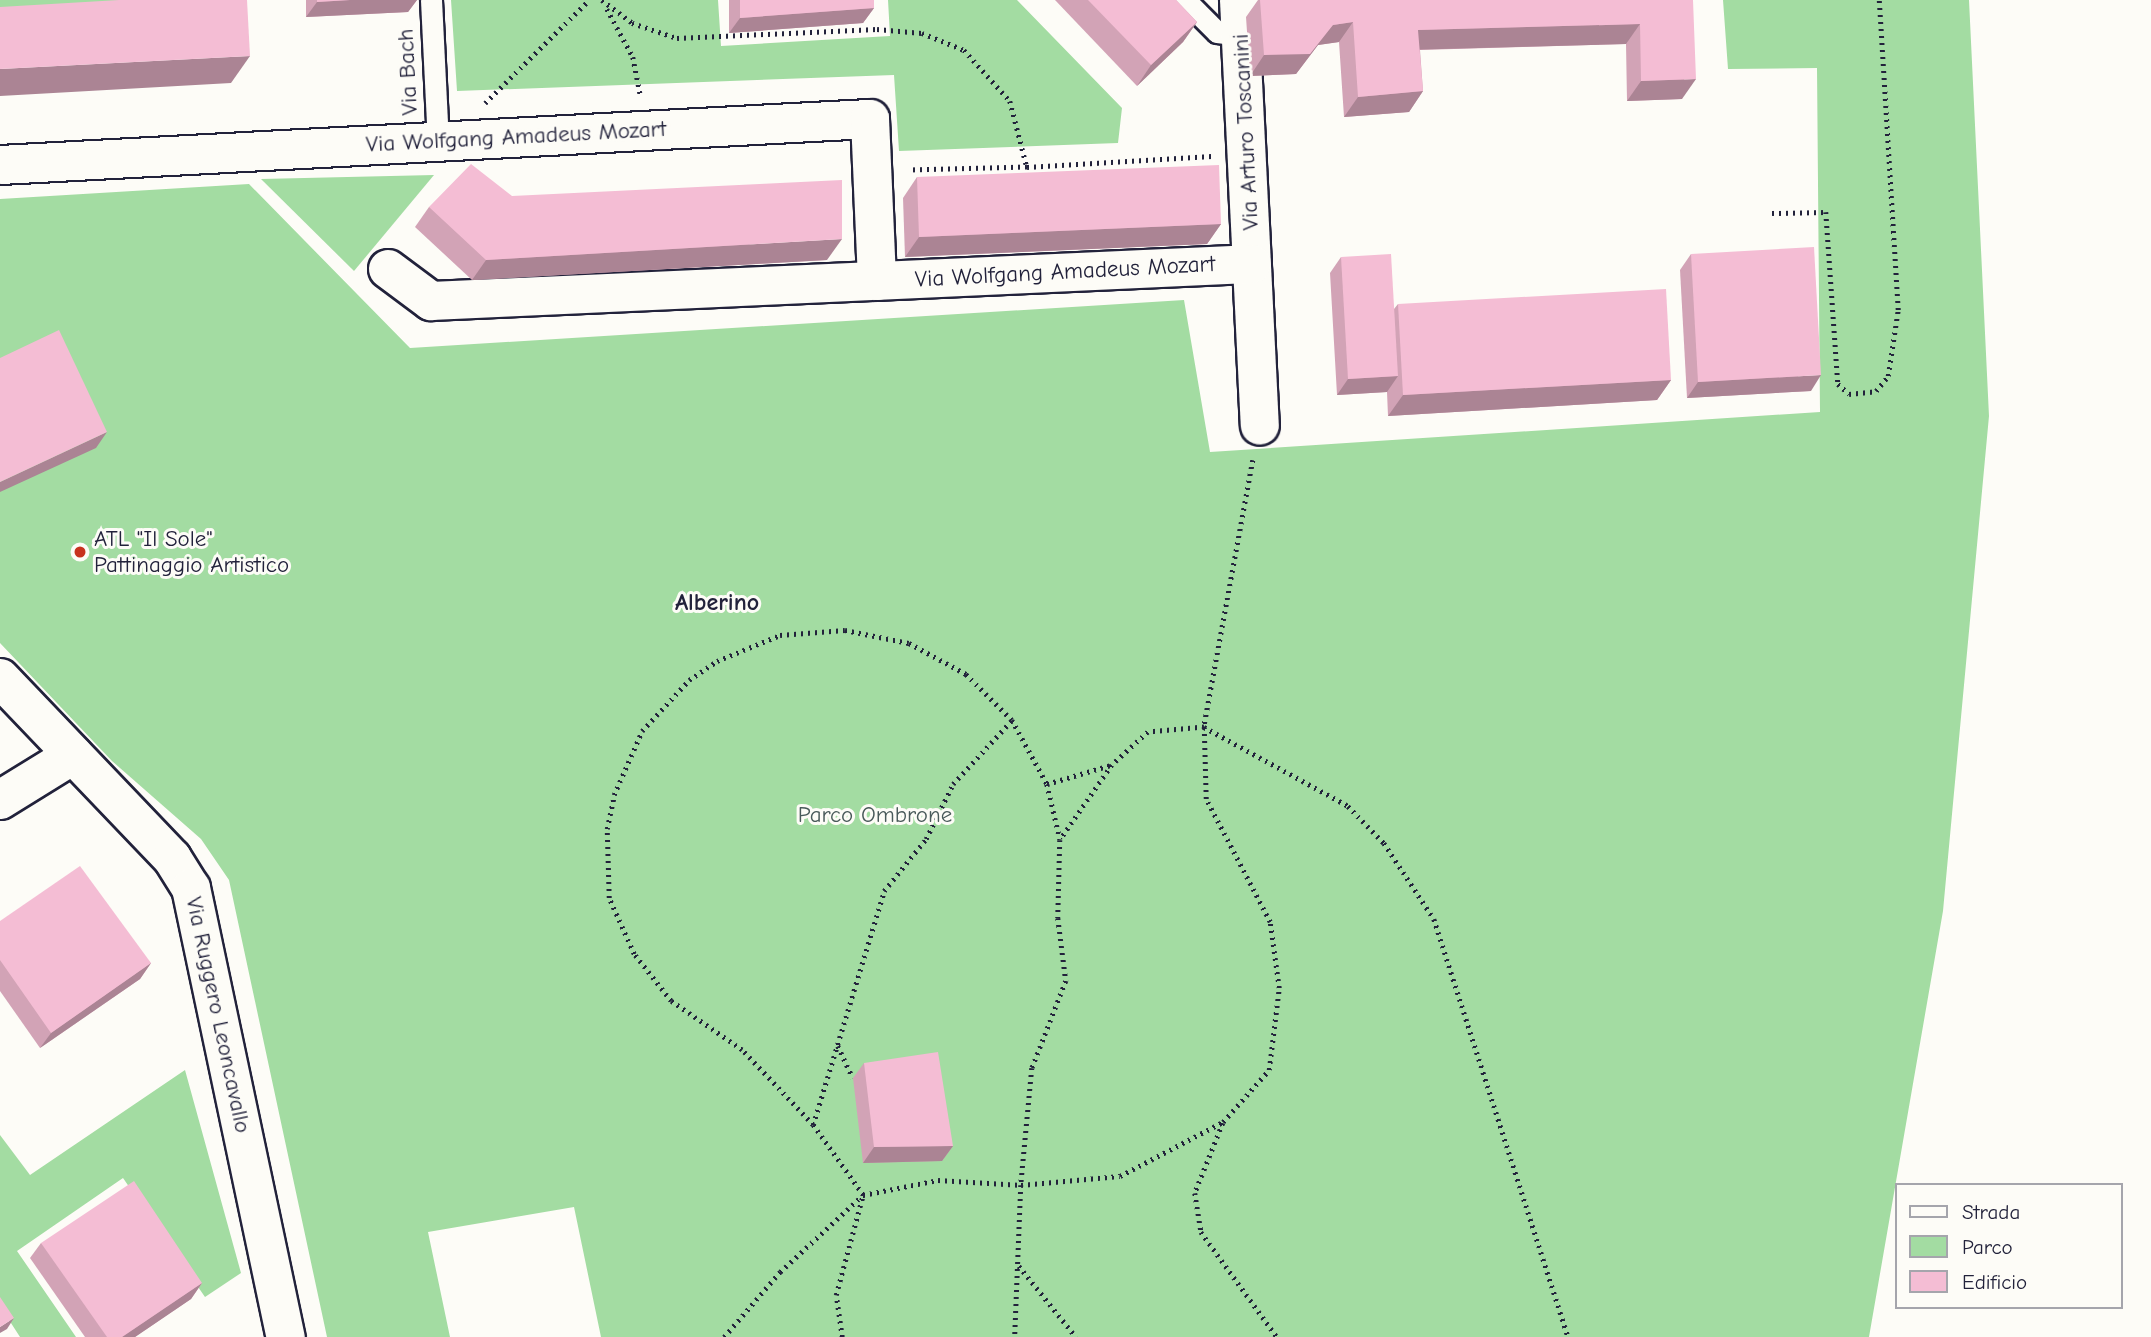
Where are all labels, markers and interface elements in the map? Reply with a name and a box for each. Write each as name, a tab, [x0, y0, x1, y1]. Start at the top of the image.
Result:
street label: Via Bach	[392, 28, 424, 116]
street label: Via Arturo Toscanini	[1227, 33, 1265, 231]
street label: Via Wolfgang Amadeus Mozart	[365, 115, 667, 159]
street label: Via Wolfgang Amadeus Mozart	[914, 250, 1216, 294]
place label: ATL "Il Sole" Pattinaggio Artistico	[94, 525, 289, 579]
marker: ATL "Il Sole" Pattinaggio Artistico	[72, 544, 88, 560]
district label: Alberino	[675, 589, 759, 617]
park label: Parco Ombrone	[798, 801, 952, 829]
street label: Via Ruggero Leoncavallo	[179, 894, 257, 1136]
legend	[1896, 1183, 2123, 1309]
text: Strada	[1962, 1200, 2020, 1224]
text: Parco	[1962, 1235, 2013, 1259]
text: Edificio	[1962, 1270, 2027, 1294]

